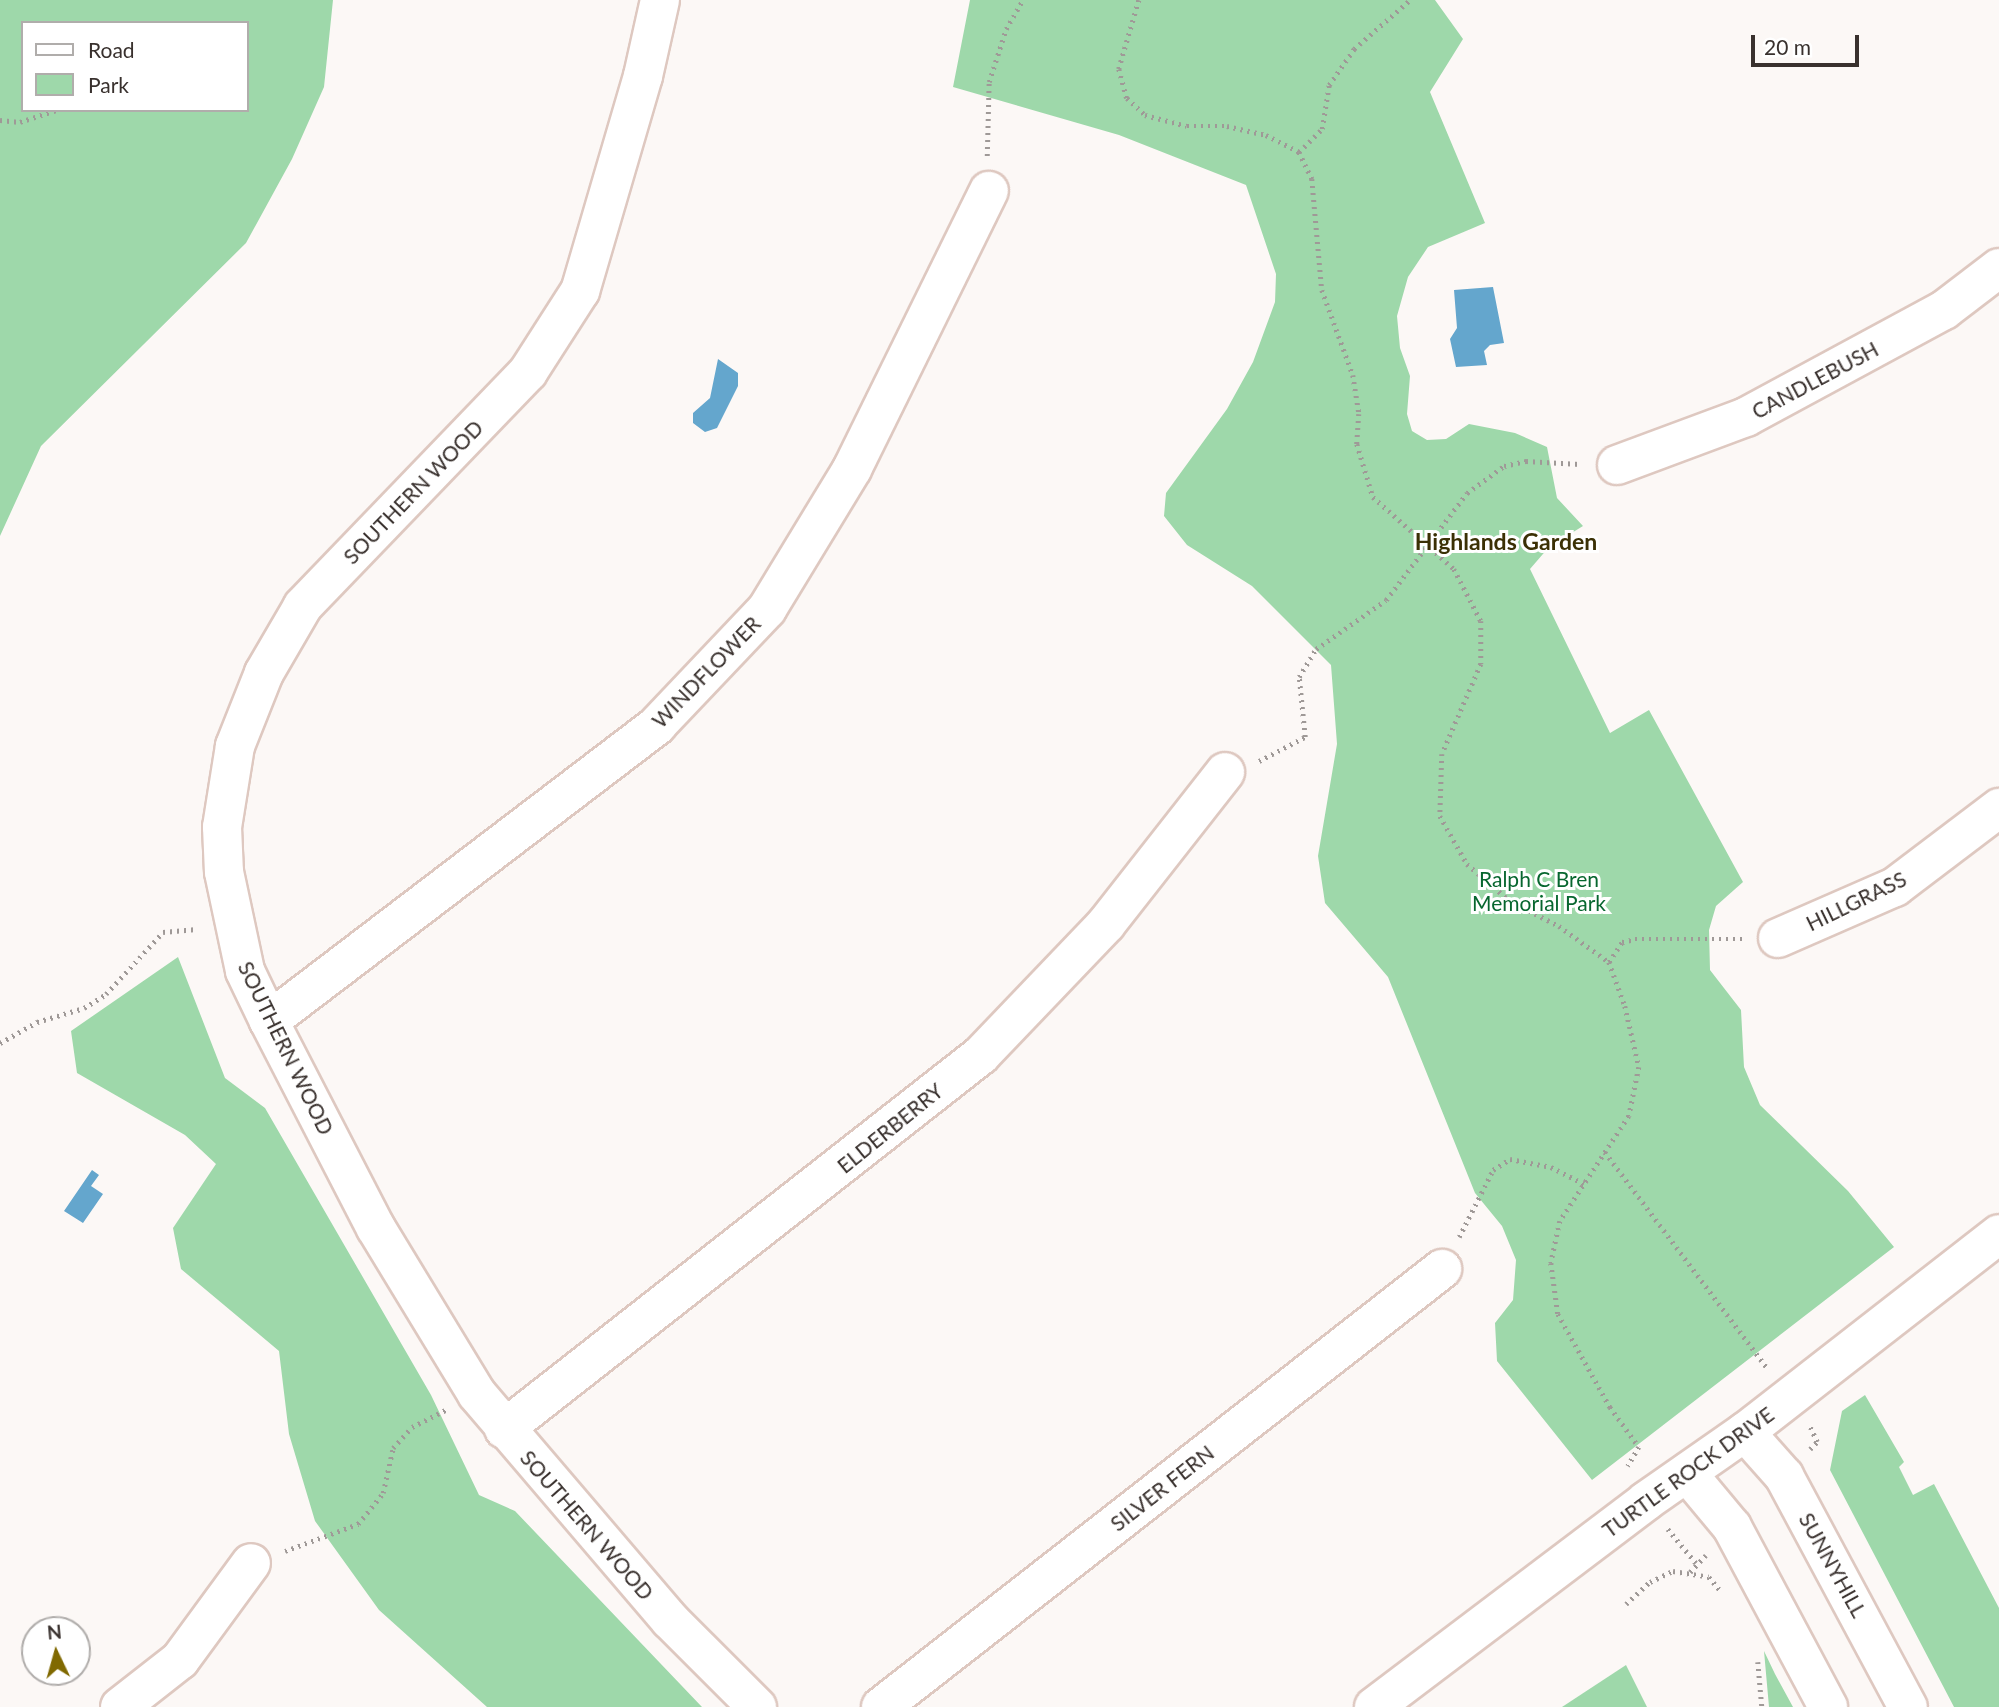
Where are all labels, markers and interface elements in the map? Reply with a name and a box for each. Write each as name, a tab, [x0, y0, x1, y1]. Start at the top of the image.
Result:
legend	[21, 21, 248, 112]
scale bar	[1754, 21, 1862, 65]
text: 20 m	[1764, 34, 1811, 59]
text: Road	[88, 37, 135, 62]
text: Park	[88, 72, 129, 97]
street label: CANDLEBUSH	[1747, 336, 1883, 424]
street label: SOUTHERN WOOD	[338, 415, 488, 569]
district label: Highlands Garden	[1415, 527, 1597, 555]
street label: WINDFLOWER	[647, 611, 765, 733]
park label: Ralph C Bren Memorial Park	[1472, 866, 1606, 916]
street label: HILLGRASS	[1802, 866, 1910, 936]
street label: SOUTHERN WOOD	[233, 957, 339, 1139]
street label: ELDERBERRY	[832, 1078, 948, 1178]
street label: TURTLE ROCK DRIVE	[1597, 1401, 1779, 1543]
street label: SILVER FERN	[1105, 1440, 1219, 1536]
street label: SOUTHERN WOOD	[515, 1445, 659, 1605]
street label: SUNNYHILL	[1794, 1508, 1872, 1622]
north arrow	[21, 1616, 91, 1686]
text: N	[46, 1619, 63, 1644]

